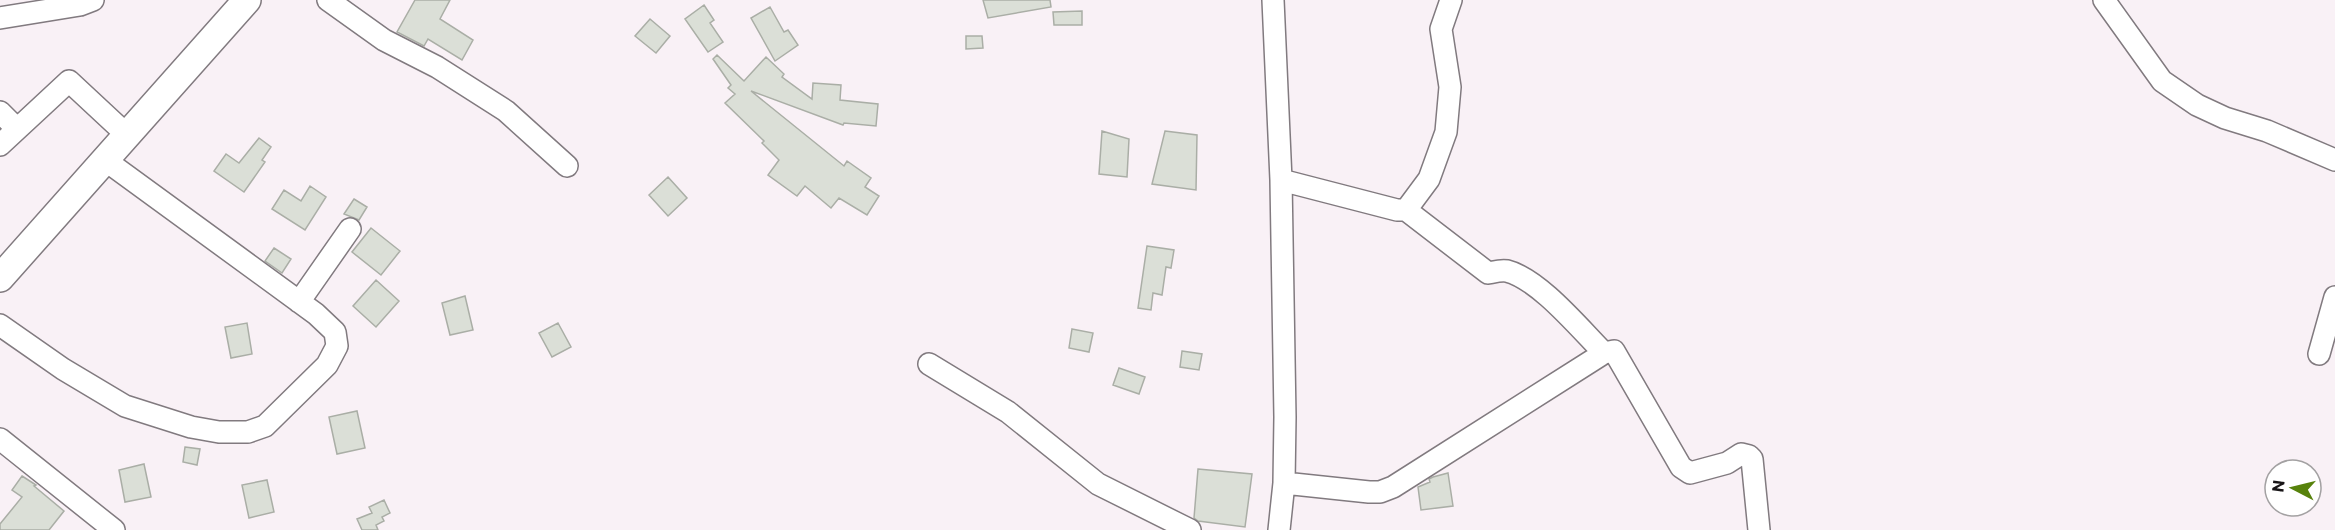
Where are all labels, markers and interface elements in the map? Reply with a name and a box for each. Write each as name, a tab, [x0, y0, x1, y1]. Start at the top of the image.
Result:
north arrow	[2263, 458, 2323, 518]
text: N	[2267, 479, 2288, 493]

